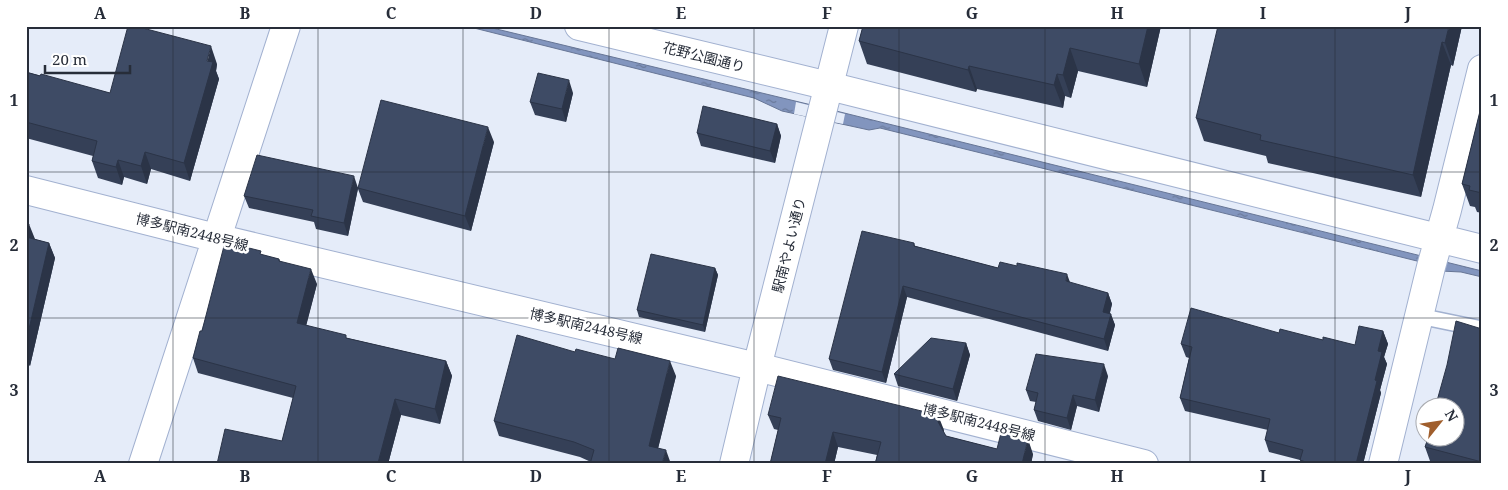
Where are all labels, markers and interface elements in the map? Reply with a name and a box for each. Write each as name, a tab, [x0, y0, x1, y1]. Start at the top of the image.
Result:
text: A	[94, 2, 107, 24]
text: B	[240, 2, 251, 24]
text: C	[386, 2, 397, 24]
text: D	[530, 2, 542, 24]
text: E	[676, 2, 686, 24]
text: F	[822, 2, 832, 24]
text: G	[966, 2, 978, 24]
text: H	[1110, 2, 1124, 24]
text: I	[1260, 2, 1266, 24]
text: J	[1404, 2, 1412, 24]
street label: 花野公園通り	[661, 37, 747, 76]
scale bar	[45, 42, 130, 74]
text: 20 m	[52, 49, 87, 69]
text: 1	[9, 89, 19, 111]
text: 1	[1489, 89, 1499, 111]
street label: 駅南やよい通り	[767, 195, 810, 295]
street label: 博多駅南2448号線	[134, 208, 250, 255]
text: 2	[9, 234, 19, 256]
text: 2	[1489, 234, 1499, 256]
street label: 博多駅南2448号線	[528, 303, 644, 348]
text: 3	[9, 379, 19, 401]
text: 3	[1489, 379, 1499, 401]
street label: 博多駅南2448号線	[921, 398, 1037, 445]
north arrow	[1416, 398, 1466, 448]
text: N	[1441, 406, 1463, 425]
text: A	[94, 465, 107, 487]
text: B	[240, 465, 251, 487]
text: C	[386, 465, 397, 487]
text: D	[530, 465, 542, 487]
text: E	[676, 465, 686, 487]
text: F	[822, 465, 832, 487]
text: G	[966, 465, 978, 487]
text: H	[1110, 465, 1124, 487]
text: I	[1260, 465, 1266, 487]
text: J	[1404, 465, 1412, 487]

